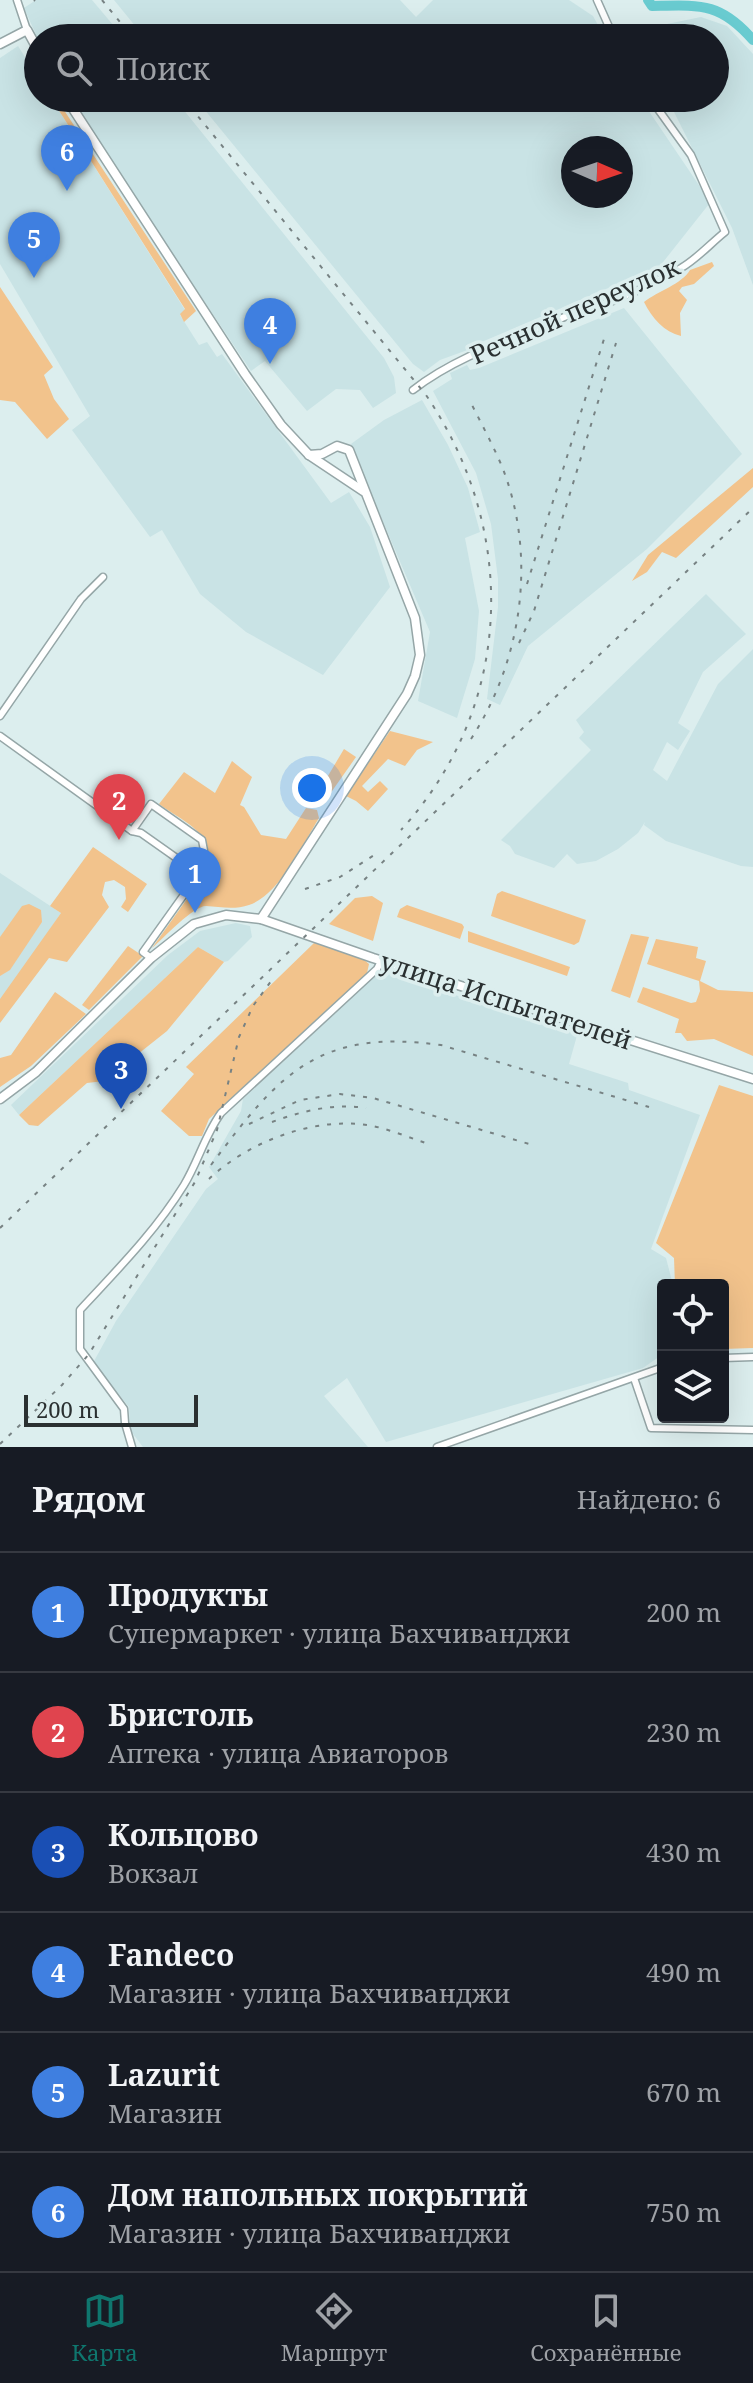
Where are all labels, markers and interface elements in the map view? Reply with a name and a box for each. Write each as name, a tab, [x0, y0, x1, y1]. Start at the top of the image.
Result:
search box	[24, 24, 729, 112]
icon: search	[52, 46, 96, 90]
text: Поиск	[116, 48, 210, 89]
pin: 6	[41, 125, 93, 191]
north arrow	[561, 136, 633, 208]
pin: 5	[8, 212, 60, 278]
street label: Речной переулок	[464, 248, 686, 372]
pin: 4	[244, 298, 296, 364]
your location	[292, 768, 332, 808]
pin: 2	[93, 774, 145, 840]
pin: 1	[169, 847, 221, 913]
street label: улица Испытателей	[376, 942, 637, 1058]
pin: 3	[95, 1043, 147, 1109]
map controls	[657, 1279, 729, 1423]
button: locate	[657, 1279, 729, 1351]
button: layers	[657, 1351, 729, 1423]
scale bar	[24, 1391, 198, 1427]
text: 200 m	[36, 1394, 99, 1424]
text: Рядом	[32, 1476, 145, 1522]
text: Найдено: 6	[577, 1481, 721, 1517]
text: Продукты	[108, 1574, 268, 1615]
text: 1	[51, 1594, 65, 1630]
text: 200 m	[646, 1594, 721, 1630]
text: Супермаркет · улица Бахчиванджи	[108, 1615, 571, 1651]
text: Бристоль	[108, 1694, 253, 1735]
text: 2	[51, 1714, 65, 1750]
text: 230 m	[646, 1714, 721, 1750]
text: Аптека · улица Авиаторов	[108, 1735, 448, 1771]
text: Кольцово	[108, 1814, 259, 1855]
text: 3	[51, 1834, 65, 1870]
text: 430 m	[646, 1834, 721, 1870]
text: Вокзал	[108, 1855, 199, 1891]
text: Fandeco	[108, 1934, 234, 1975]
text: 4	[51, 1954, 65, 1990]
text: 490 m	[646, 1954, 721, 1990]
text: Магазин · улица Бахчиванджи	[108, 1975, 510, 2011]
text: Lazurit	[108, 2054, 220, 2095]
text: 5	[51, 2074, 65, 2110]
text: 670 m	[646, 2074, 721, 2110]
text: Магазин	[108, 2095, 222, 2131]
text: Дом напольных покрытий	[108, 2174, 528, 2215]
text: 6	[51, 2194, 65, 2230]
text: 750 m	[646, 2194, 721, 2230]
text: Магазин · улица Бахчиванджи	[108, 2215, 510, 2251]
tab: Карта	[72, 2289, 138, 2367]
tab: Маршрут	[281, 2289, 387, 2367]
tab: Сохранённые	[530, 2289, 681, 2367]

